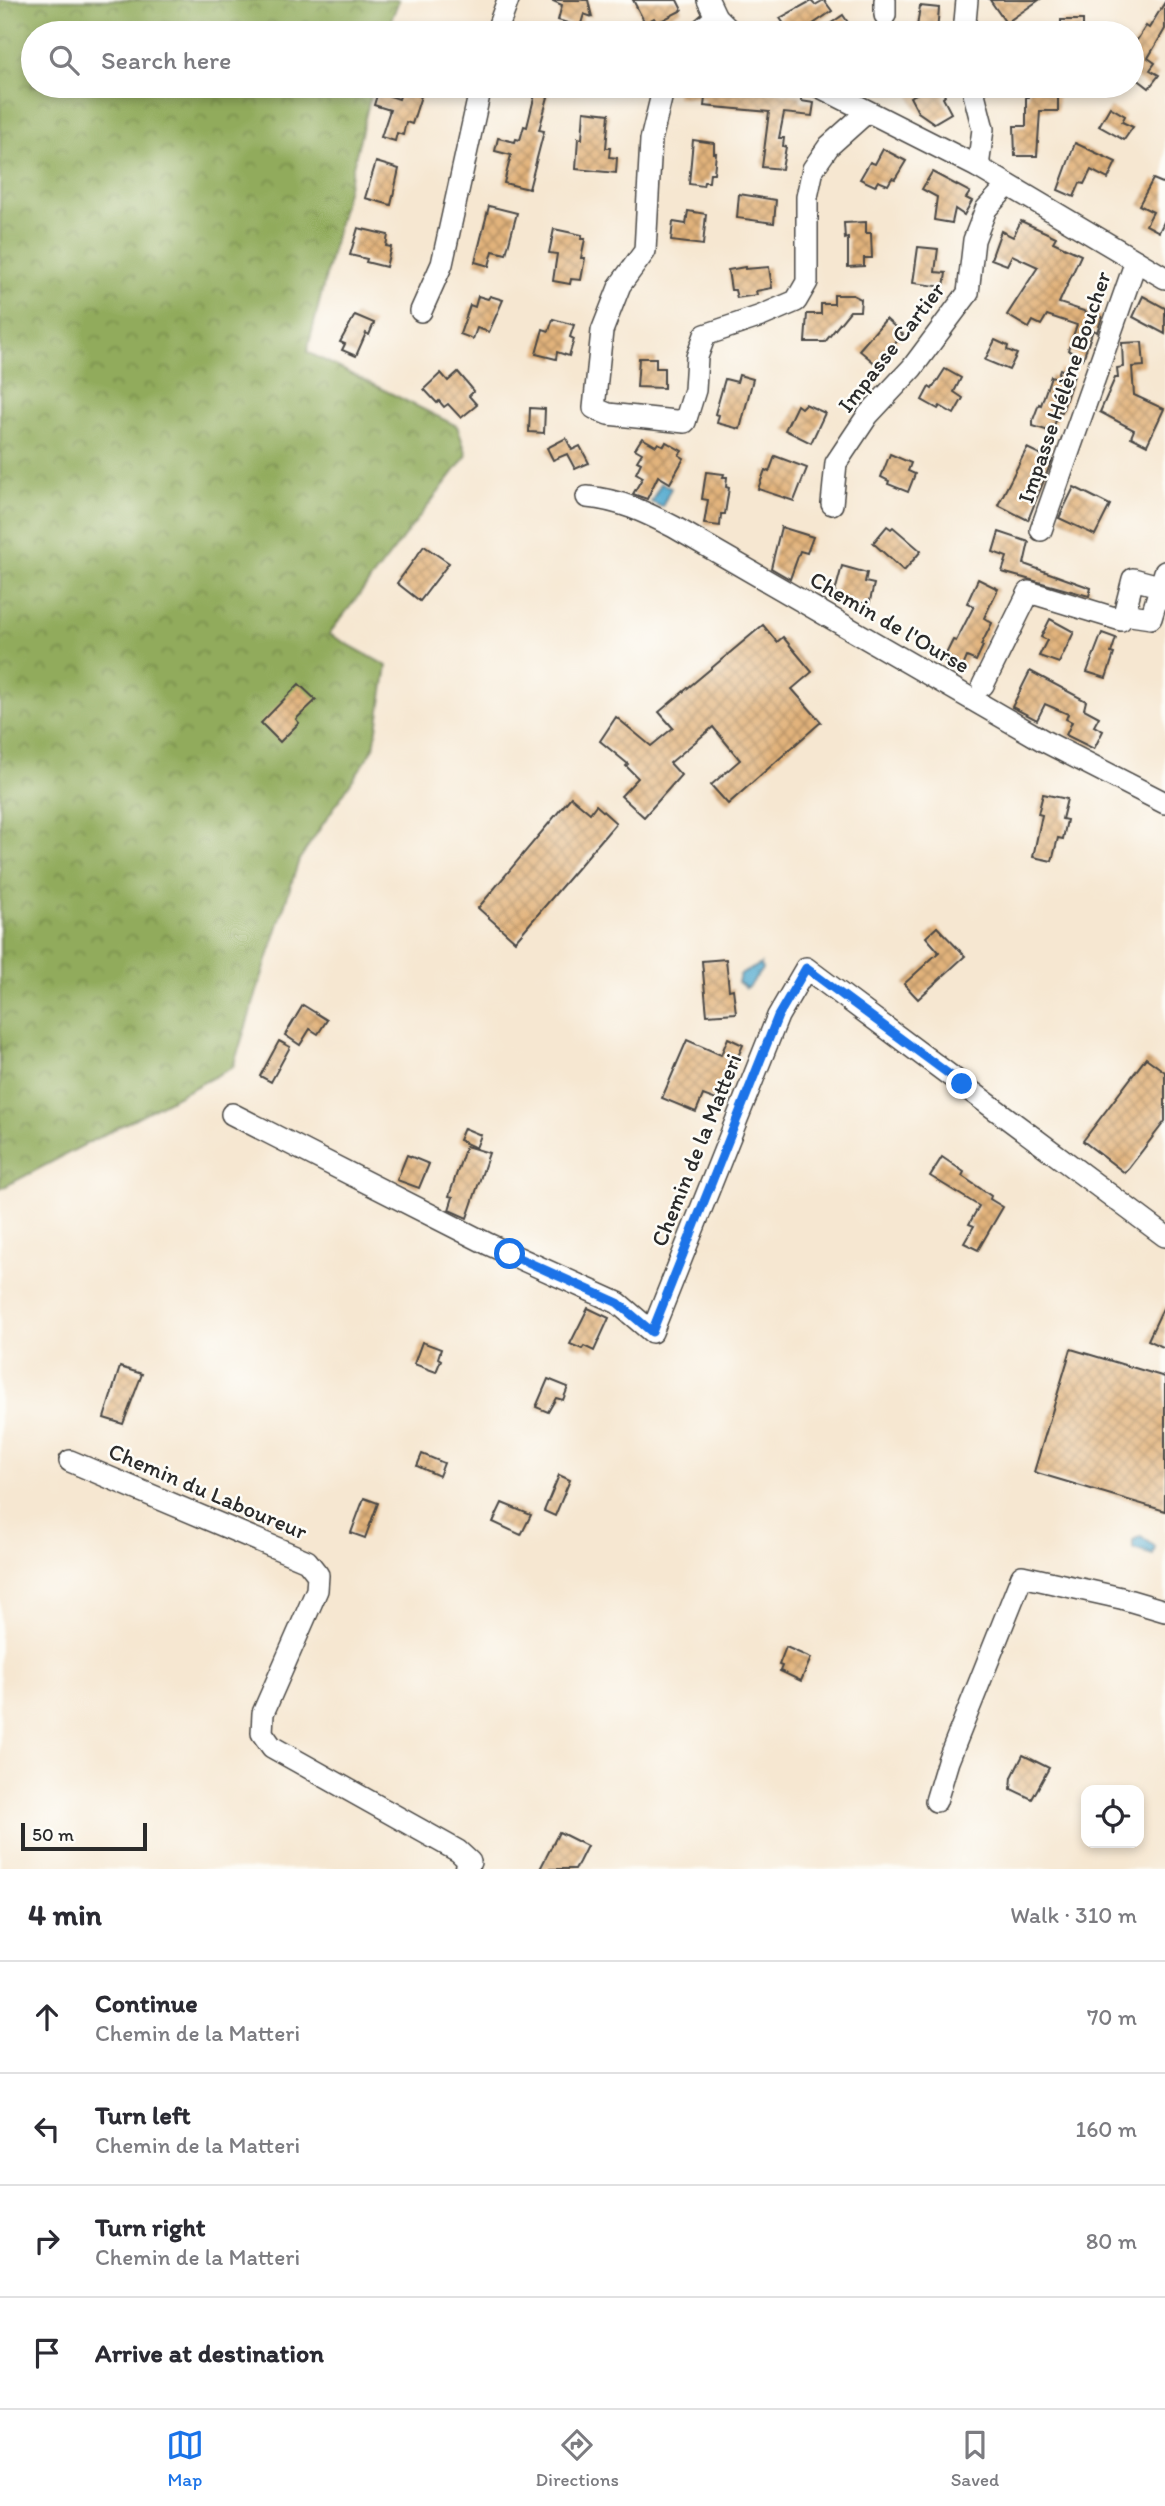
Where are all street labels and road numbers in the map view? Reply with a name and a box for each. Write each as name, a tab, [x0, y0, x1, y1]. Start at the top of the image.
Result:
street label: Impasse Hélène Boucher	[1011, 267, 1117, 507]
street label: Impasse Cartier	[831, 276, 951, 418]
street label: Chemin de l'Ourse	[805, 565, 975, 679]
street label: Chemin de la Matteri	[645, 1050, 747, 1250]
street label: Chemin du Laboureur	[104, 1436, 312, 1546]

